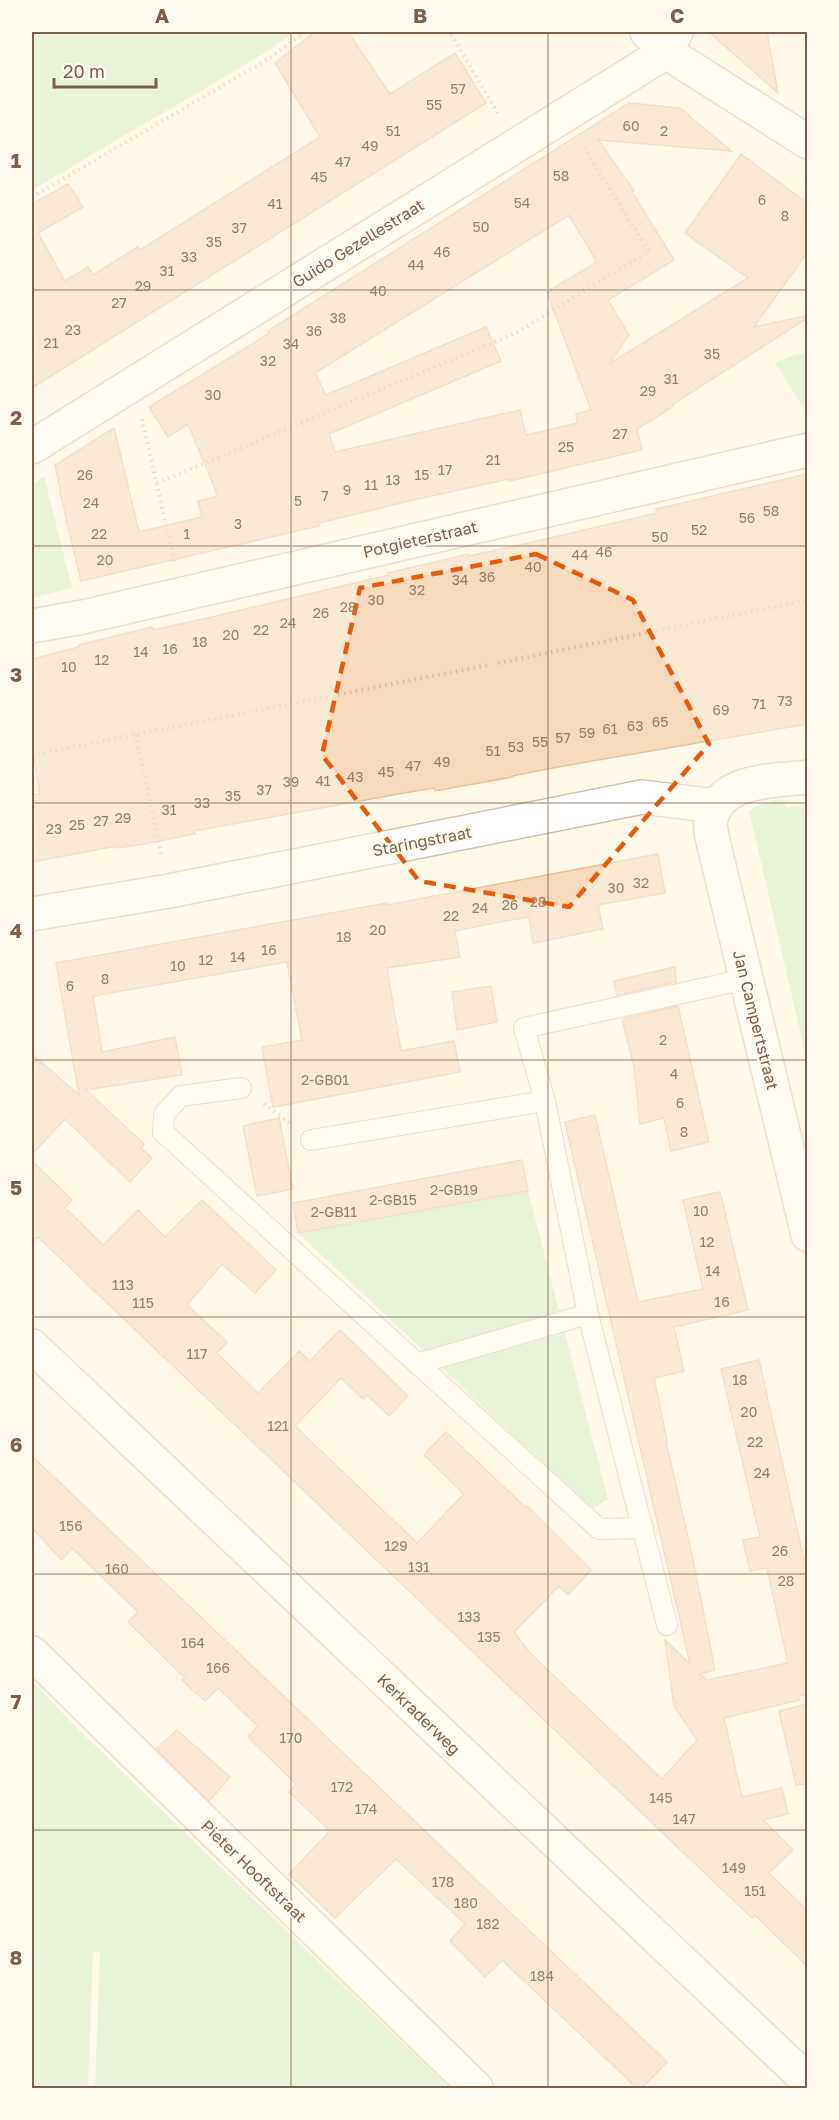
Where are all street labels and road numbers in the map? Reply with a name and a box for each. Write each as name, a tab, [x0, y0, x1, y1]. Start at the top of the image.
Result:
street label: Guido Gezellestraat	[289, 194, 427, 292]
street label: Potgieterstraat	[361, 516, 479, 562]
street label: Staringstraat	[371, 822, 473, 860]
street label: Jan Campertstraat	[729, 948, 783, 1092]
street label: Kerkraderweg	[373, 1669, 465, 1759]
street label: Pieter Hooftstraat	[197, 1816, 311, 1926]

